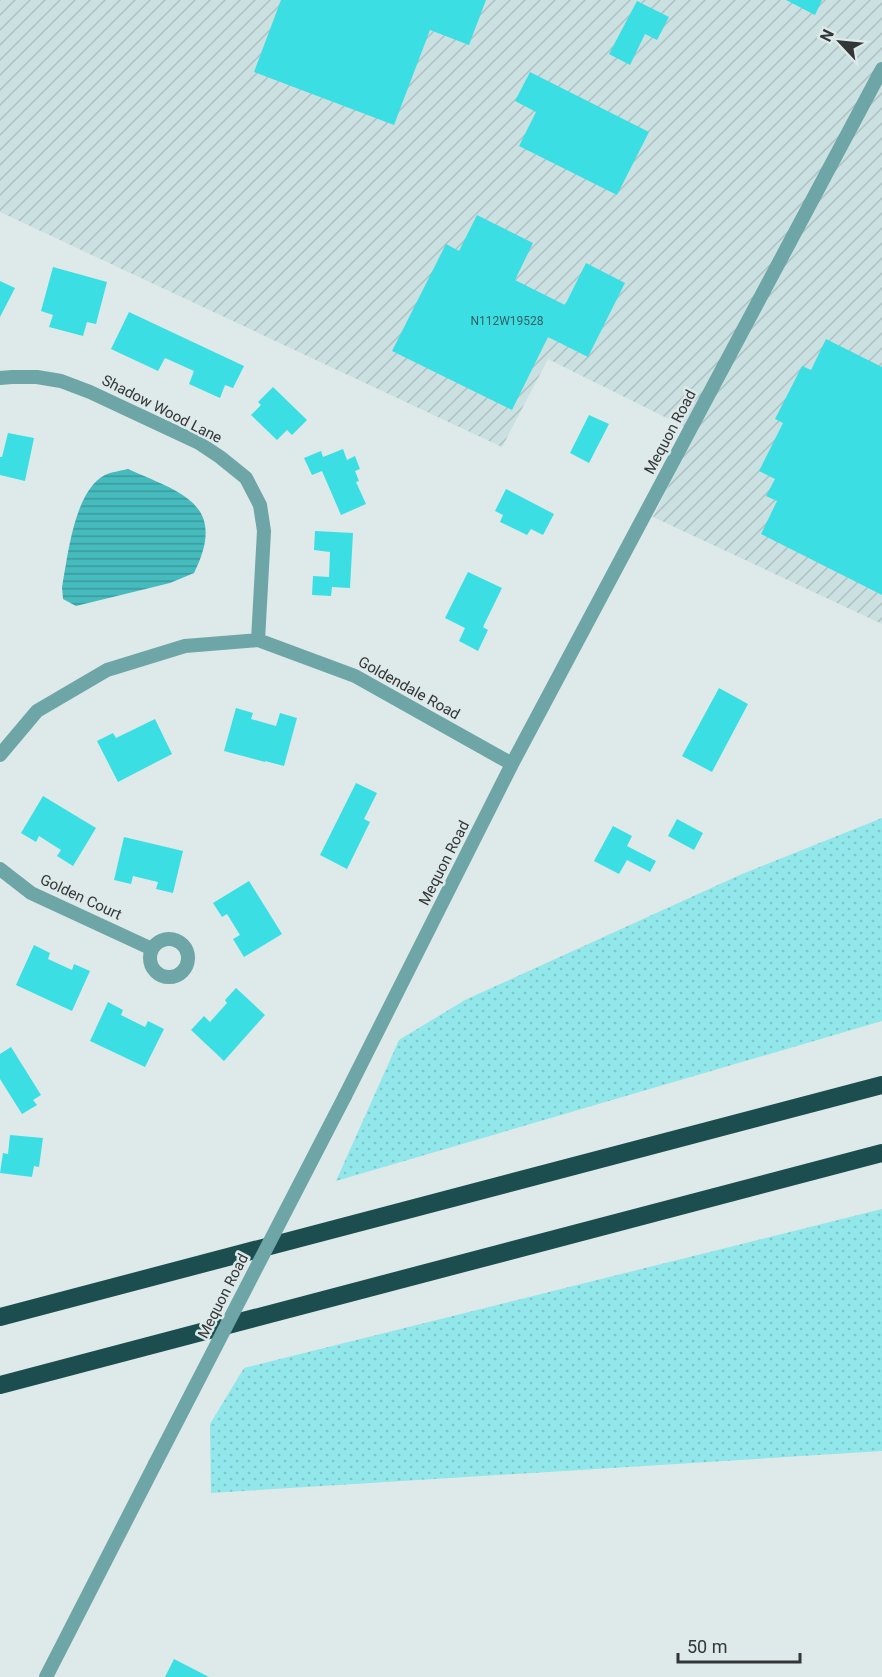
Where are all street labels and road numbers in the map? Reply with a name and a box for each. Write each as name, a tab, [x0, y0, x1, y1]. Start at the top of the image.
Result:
street label: Shadow Wood Lane	[99, 371, 225, 447]
street label: Mequon Road	[640, 387, 700, 477]
street label: Goldendale Road	[355, 653, 463, 723]
street label: Mequon Road	[415, 818, 473, 908]
street label: Golden Court	[37, 870, 125, 924]
street label: Mequon Road	[194, 1251, 252, 1341]

